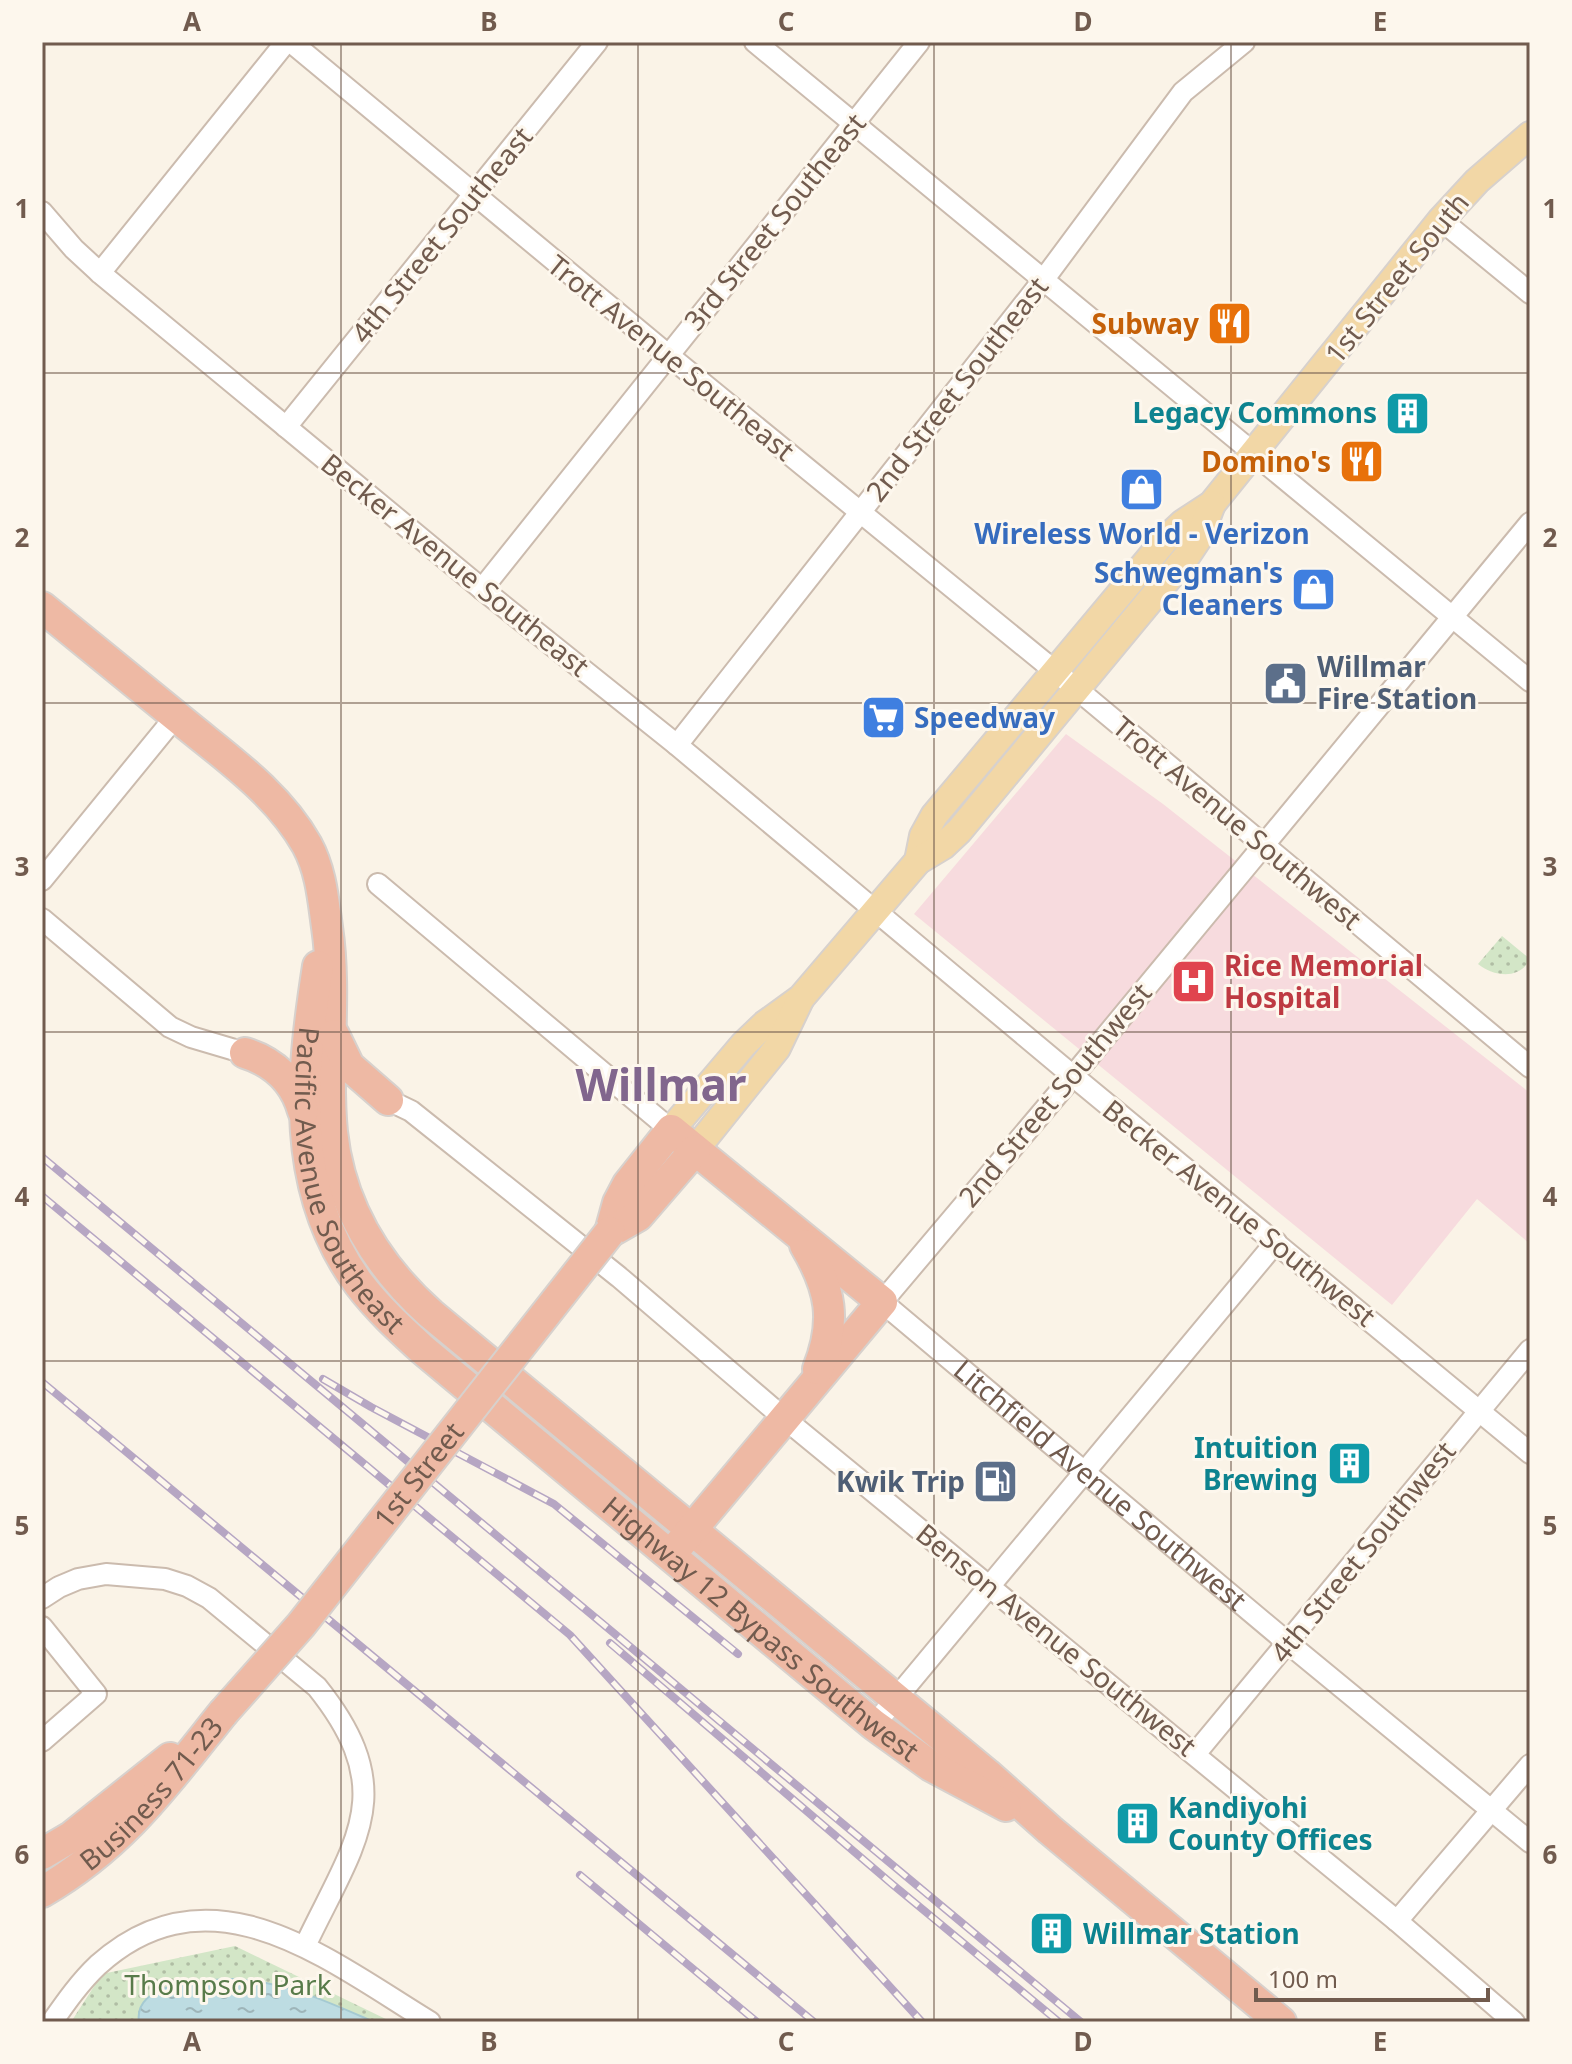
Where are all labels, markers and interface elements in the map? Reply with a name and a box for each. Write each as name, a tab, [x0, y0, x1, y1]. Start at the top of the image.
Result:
text: A	[183, 3, 201, 39]
text: B	[480, 3, 498, 39]
text: C	[778, 3, 794, 39]
text: D	[1073, 3, 1093, 39]
text: E	[1373, 3, 1387, 39]
street label: 3rd Street Southeast	[675, 105, 874, 338]
street label: 4th Street Southeast	[342, 118, 540, 351]
street label: 1st Street South	[1316, 184, 1477, 371]
text: 1	[15, 190, 29, 226]
text: 1	[1543, 190, 1557, 226]
street label: Trott Avenue Southeast	[540, 246, 803, 469]
street label: 2nd Street Southeast	[856, 268, 1056, 509]
restaurant icon: Subway	[1206, 300, 1254, 348]
place label: Subway	[1092, 304, 1199, 342]
building icon: Legacy Commons	[1384, 389, 1432, 437]
place label: Legacy Commons	[1133, 393, 1377, 431]
restaurant icon: Domino's	[1338, 438, 1386, 486]
place label: Domino's	[1201, 442, 1331, 480]
street label: Becker Avenue Southeast	[314, 444, 598, 684]
shop icon: Wireless World - Verizon	[1118, 466, 1166, 514]
place label: Wireless World - Verizon	[974, 514, 1310, 552]
text: 2	[15, 519, 30, 555]
text: 2	[1543, 519, 1558, 555]
place label: Schwegman's Cleaners	[1094, 553, 1283, 623]
shop icon: Schwegman's Cleaners	[1290, 565, 1338, 613]
place label: Willmar Fire Station	[1317, 647, 1477, 717]
public building icon: Willmar Fire Station	[1262, 659, 1310, 707]
supermarket icon: Speedway	[859, 694, 907, 742]
place label: Speedway	[914, 698, 1055, 736]
street label: Trott Avenue Southwest	[1105, 707, 1370, 938]
text: 3	[15, 848, 29, 884]
text: 3	[1543, 848, 1557, 884]
place label: Rice Memorial Hospital	[1224, 946, 1423, 1016]
hospital icon: Rice Memorial Hospital	[1169, 958, 1217, 1006]
street label: 2nd Street Southwest	[949, 974, 1159, 1214]
street label: Pacific Avenue Southeast	[287, 1025, 414, 1341]
district label: Willmar	[576, 1054, 747, 1114]
street label: Becker Avenue Southwest	[1095, 1090, 1384, 1334]
text: 4	[15, 1178, 30, 1214]
text: 4	[1543, 1178, 1558, 1214]
street label: Litchfield Avenue Southwest	[946, 1350, 1255, 1618]
street label: 1st Street	[364, 1414, 471, 1536]
place label: Intuition Brewing	[1194, 1428, 1318, 1498]
street label: 4th Street Southwest	[1261, 1433, 1463, 1670]
building icon: Intuition Brewing	[1325, 1440, 1373, 1488]
fuel station icon: Kwik Trip	[972, 1458, 1020, 1506]
place label: Kwik Trip	[836, 1462, 965, 1500]
street label: Highway 12 Bypass Southwest	[595, 1487, 927, 1769]
text: 5	[15, 1507, 29, 1543]
text: 5	[1543, 1507, 1557, 1543]
street label: Benson Avenue Southwest	[909, 1514, 1205, 1764]
street label: Business 71-23	[71, 1709, 231, 1879]
place label: Kandiyohi County Offices	[1168, 1788, 1373, 1858]
building icon: Kandiyohi County Offices	[1113, 1800, 1161, 1848]
text: 6	[15, 1836, 30, 1872]
text: 6	[1543, 1836, 1558, 1872]
building icon: Willmar Station	[1028, 1910, 1076, 1958]
place label: Willmar Station	[1083, 1914, 1300, 1952]
scale bar	[1256, 1952, 1488, 2002]
text: 100 m	[1268, 1962, 1338, 1995]
park label: Thompson Park	[124, 1965, 332, 2003]
text: A	[183, 2023, 201, 2059]
text: B	[480, 2023, 498, 2059]
text: C	[778, 2023, 794, 2059]
text: D	[1073, 2023, 1093, 2059]
text: E	[1373, 2023, 1387, 2059]

